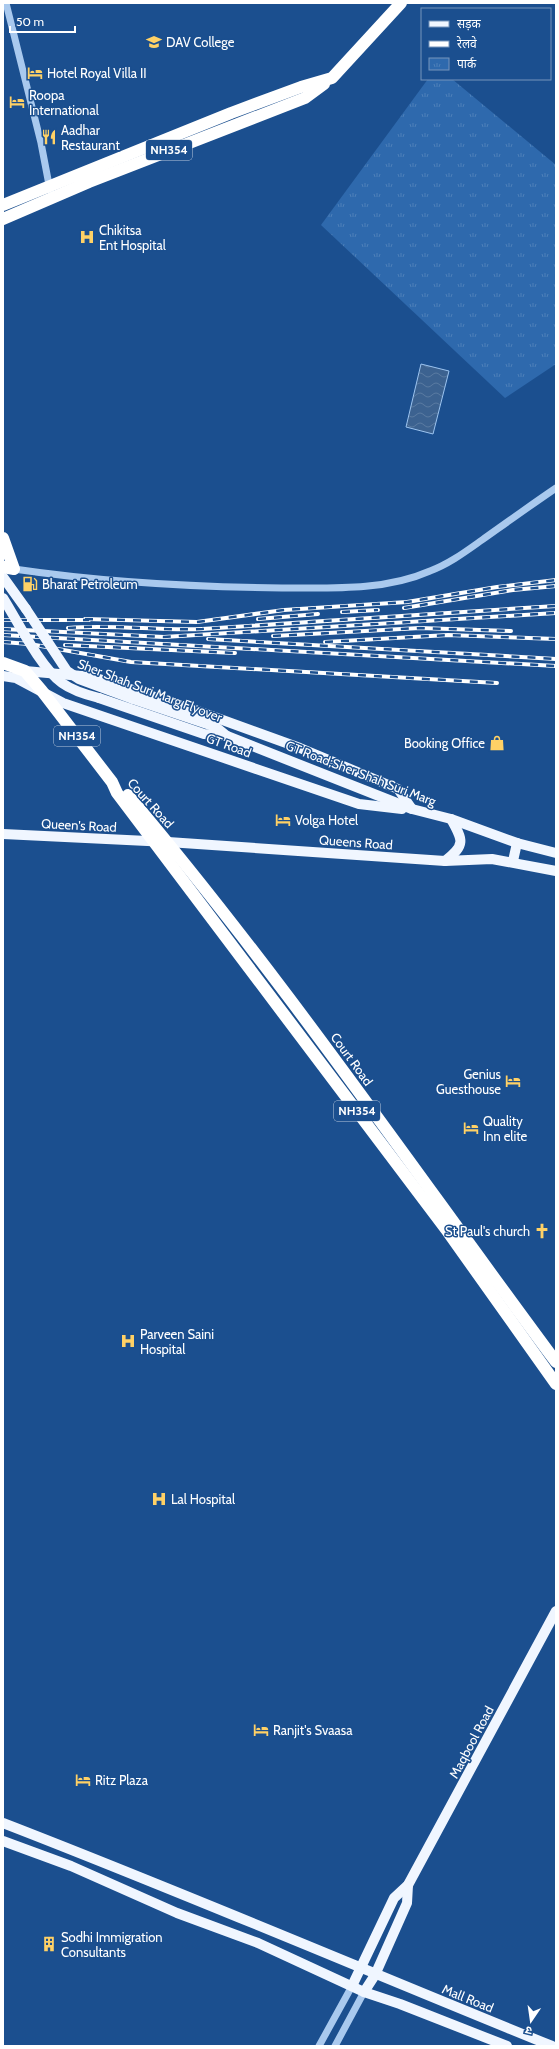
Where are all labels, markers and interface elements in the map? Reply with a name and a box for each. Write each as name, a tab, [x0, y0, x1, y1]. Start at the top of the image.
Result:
scale bar	[10, 8, 75, 34]
legend	[421, 8, 551, 80]
text: 50 m	[16, 14, 44, 29]
text: सड़क	[457, 16, 482, 31]
school or university icon: DAV College	[145, 33, 163, 51]
place label: DAV College	[166, 34, 235, 50]
text: रेलवे	[457, 36, 477, 51]
text: पार्क	[457, 56, 477, 71]
hotel icon: Hotel Royal Villa II	[26, 64, 44, 82]
place label: Hotel Royal Villa II	[47, 65, 147, 81]
place label: Roopa International	[29, 87, 99, 118]
hotel icon: Roopa International	[8, 93, 26, 111]
place label: Aadhar Restaurant	[61, 122, 120, 153]
restaurant icon: Aadhar Restaurant	[40, 128, 58, 146]
road number: NH354	[146, 140, 192, 160]
place label: Chikitsa Ent Hospital	[99, 222, 166, 253]
hospital icon: Chikitsa Ent Hospital	[78, 228, 96, 246]
fuel station icon: Bharat Petroleum	[21, 575, 39, 593]
place label: Bharat Petroleum	[42, 576, 138, 592]
street label: Sher Shah Suri Marg Flyover	[75, 655, 225, 725]
road number: NH354	[54, 726, 100, 746]
street label: GT Road	[204, 729, 254, 761]
shop icon: Booking Office	[488, 734, 506, 752]
place label: Booking Office	[404, 735, 485, 751]
street label: GT Road;Sher Shah Suri Marg	[283, 737, 439, 809]
street label: Court Road	[125, 775, 177, 831]
hotel icon: Volga Hotel	[274, 811, 292, 829]
place label: Volga Hotel	[295, 812, 358, 828]
street label: Queen's Road	[41, 815, 117, 835]
street label: Queens Road	[319, 831, 393, 853]
street label: Court Road	[327, 1029, 377, 1089]
place label: Genius Guesthouse	[436, 1066, 502, 1097]
hotel icon: Genius Guesthouse	[504, 1072, 522, 1090]
road number: NH354	[334, 1101, 380, 1121]
place label: Quality Inn elite	[483, 1113, 527, 1144]
hotel icon: Quality Inn elite	[462, 1119, 480, 1137]
church icon: St Paul's church	[533, 1222, 551, 1240]
place label: St Paul's church	[445, 1223, 530, 1239]
place label: Parveen Saini Hospital	[140, 1326, 214, 1357]
hospital icon: Parveen Saini Hospital	[119, 1332, 137, 1350]
hospital icon: Lal Hospital	[150, 1490, 168, 1508]
place label: Lal Hospital	[171, 1491, 235, 1507]
street label: Maqbool Road	[445, 1703, 497, 1781]
hotel icon: Ranjit's Svaasa	[252, 1721, 270, 1739]
place label: Ranjit's Svaasa	[273, 1722, 353, 1739]
hotel icon: Ritz Plaza	[74, 1771, 92, 1789]
place label: Ritz Plaza	[95, 1772, 149, 1788]
place label: Sodhi Immigration Consultants	[61, 1929, 163, 1960]
building icon: Sodhi Immigration Consultants	[40, 1935, 58, 1953]
street label: Mall Road	[440, 1980, 496, 2016]
north arrow	[511, 2001, 551, 2041]
text: उ	[523, 2023, 533, 2038]

